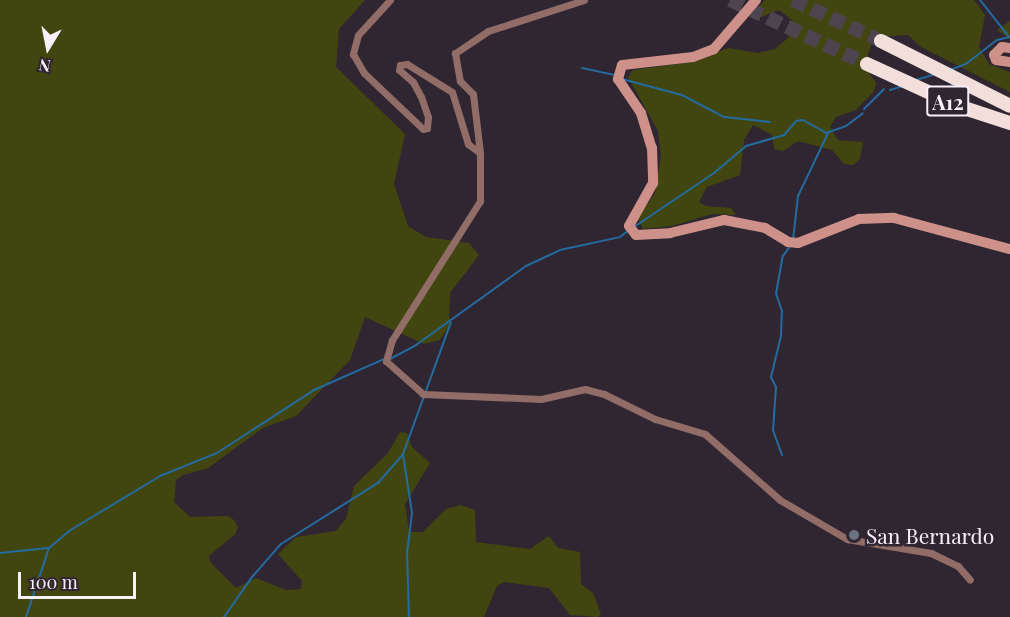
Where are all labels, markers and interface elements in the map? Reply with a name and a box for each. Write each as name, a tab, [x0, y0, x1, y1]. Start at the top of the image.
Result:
north arrow	[18, 18, 78, 78]
text: N	[37, 55, 52, 78]
road number: A12	[926, 84, 970, 118]
place label: San Bernardo	[866, 522, 994, 548]
marker: San Bernardo	[847, 528, 861, 542]
scale bar	[21, 560, 140, 598]
text: 100 m	[29, 570, 78, 594]

